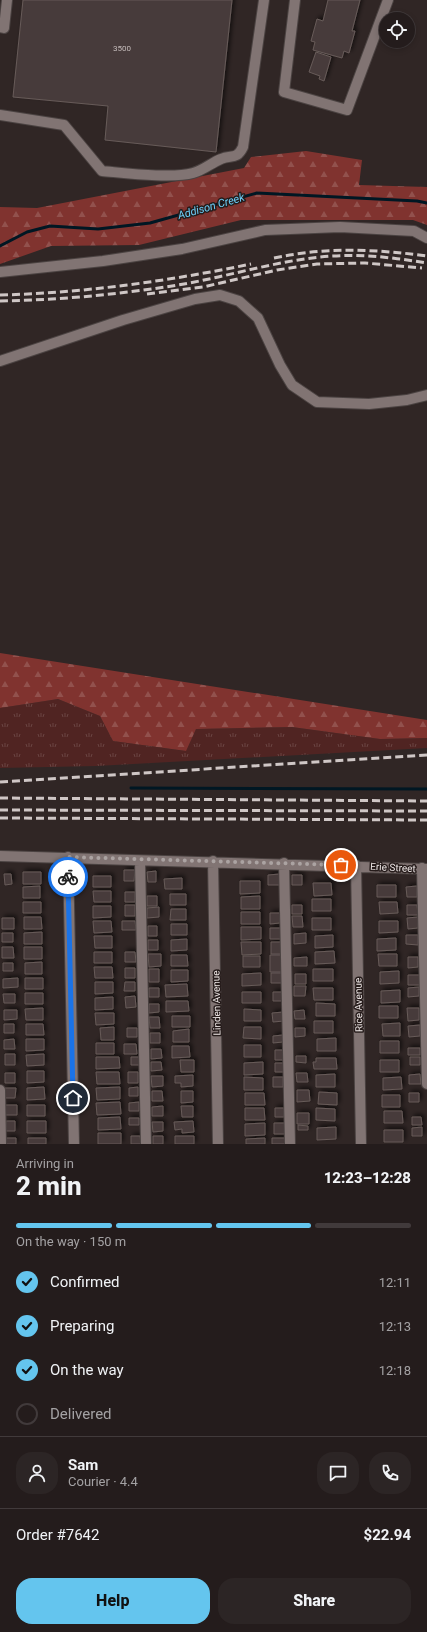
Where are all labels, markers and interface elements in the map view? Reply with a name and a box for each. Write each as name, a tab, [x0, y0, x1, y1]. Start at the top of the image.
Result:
map controls	[379, 12, 415, 48]
button: locate	[379, 12, 415, 48]
house number: 3500	[113, 44, 131, 53]
water label: Addison Creek	[175, 191, 247, 223]
pin	[324, 848, 358, 882]
icon: bag	[330, 854, 352, 876]
courier	[48, 857, 88, 897]
street label: Erie Street	[370, 861, 416, 874]
icon: bike	[57, 866, 79, 888]
street label: Linden Avenue	[210, 970, 223, 1036]
street label: Rice Avenue	[353, 978, 364, 1032]
pin	[56, 1081, 90, 1115]
icon: home	[62, 1087, 84, 1109]
text: Arriving in	[16, 1156, 74, 1171]
text: 12:23–12:28	[324, 1169, 411, 1187]
text: 2 min	[16, 1171, 82, 1201]
text: On the way · 150 m	[16, 1234, 126, 1249]
icon: check	[16, 1271, 38, 1293]
text: Confirmed	[50, 1273, 120, 1291]
text: 12:11	[379, 1275, 411, 1290]
icon: check	[16, 1315, 38, 1337]
text: Preparing	[50, 1317, 114, 1335]
text: 12:13	[379, 1319, 411, 1334]
icon: check	[16, 1359, 38, 1381]
text: On the way	[50, 1361, 124, 1379]
text: 12:18	[379, 1363, 411, 1378]
text: Delivered	[50, 1405, 112, 1423]
button: person	[16, 1452, 58, 1494]
button: chat	[317, 1452, 359, 1494]
button: phone	[369, 1452, 411, 1494]
text: Sam	[68, 1456, 98, 1474]
text: Courier · 4.4	[68, 1474, 138, 1489]
text: Order #7642	[16, 1526, 99, 1544]
text: $22.94	[364, 1526, 411, 1544]
button: Help	[16, 1578, 210, 1624]
button: Share	[218, 1578, 411, 1624]

